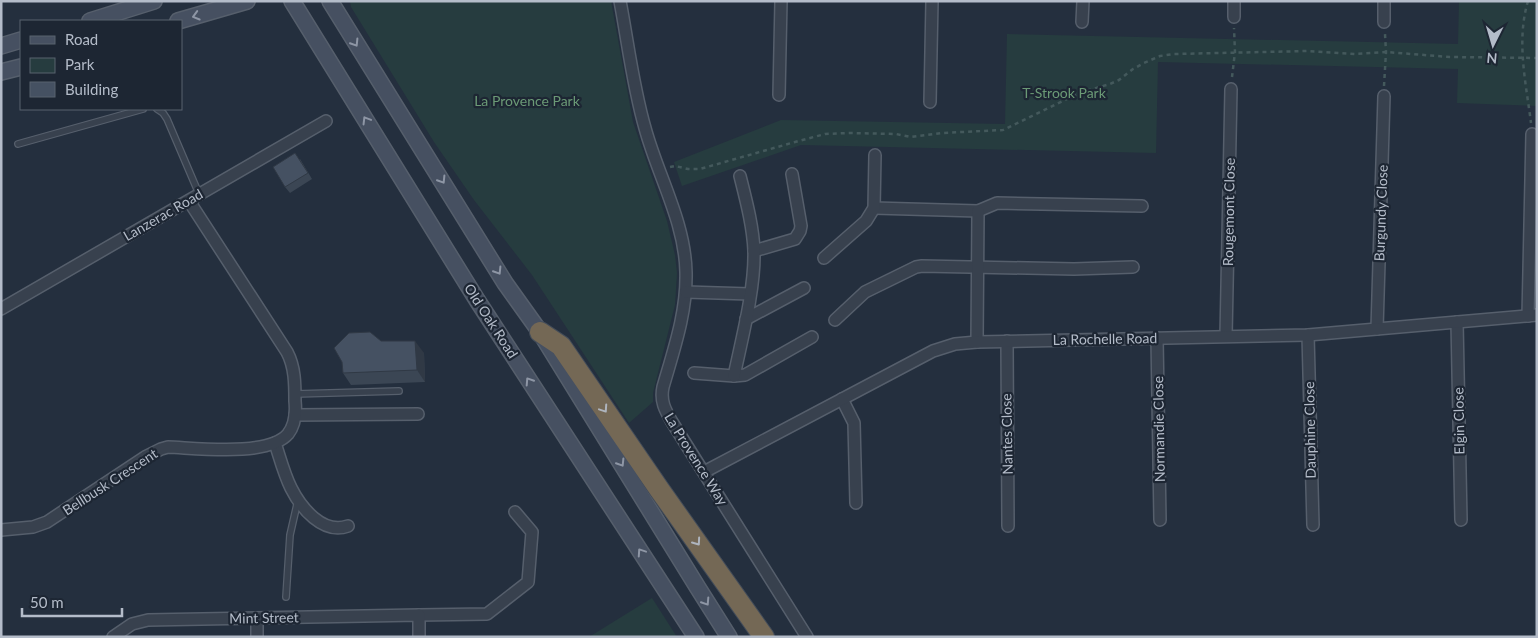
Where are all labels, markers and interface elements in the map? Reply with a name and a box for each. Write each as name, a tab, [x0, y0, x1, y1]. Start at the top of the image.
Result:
one-way arrow	[192, 11, 200, 21]
legend	[20, 20, 182, 110]
north arrow	[1468, 20, 1518, 70]
text: Road	[65, 30, 98, 48]
one-way arrow	[349, 37, 359, 46]
text: N	[1486, 50, 1498, 67]
text: Park	[65, 55, 95, 73]
text: Building	[65, 80, 118, 98]
park label: T-Strook Park	[1022, 84, 1107, 101]
park label: La Provence Park	[474, 92, 581, 109]
one-way arrow	[362, 117, 372, 126]
street label: Rougemont Close	[1219, 158, 1238, 266]
street label: Burgundy Close	[1370, 164, 1391, 262]
one-way arrow	[435, 175, 445, 184]
street label: Lanzerac Road	[120, 185, 205, 244]
one-way arrow	[491, 265, 501, 274]
street label: Old Oak Road	[461, 280, 522, 361]
street label: La Rochelle Road	[1053, 329, 1157, 348]
street label: Normandie Close	[1149, 376, 1168, 482]
one-way arrow	[526, 378, 535, 387]
street label: Dauphine Close	[1300, 381, 1319, 479]
street label: Elgin Close	[1449, 387, 1468, 455]
street label: Nantes Close	[997, 393, 1016, 475]
one-way arrow	[598, 403, 607, 413]
street label: La Provence Way	[661, 409, 732, 509]
street label: Bellbusk Crescent	[59, 445, 160, 519]
one-way arrow	[614, 458, 624, 467]
one-way arrow	[691, 536, 700, 546]
one-way arrow	[638, 548, 647, 558]
scale bar	[22, 586, 122, 618]
text: 50 m	[30, 593, 64, 611]
one-way arrow	[700, 596, 709, 605]
street label: Mint Street	[229, 608, 299, 627]

